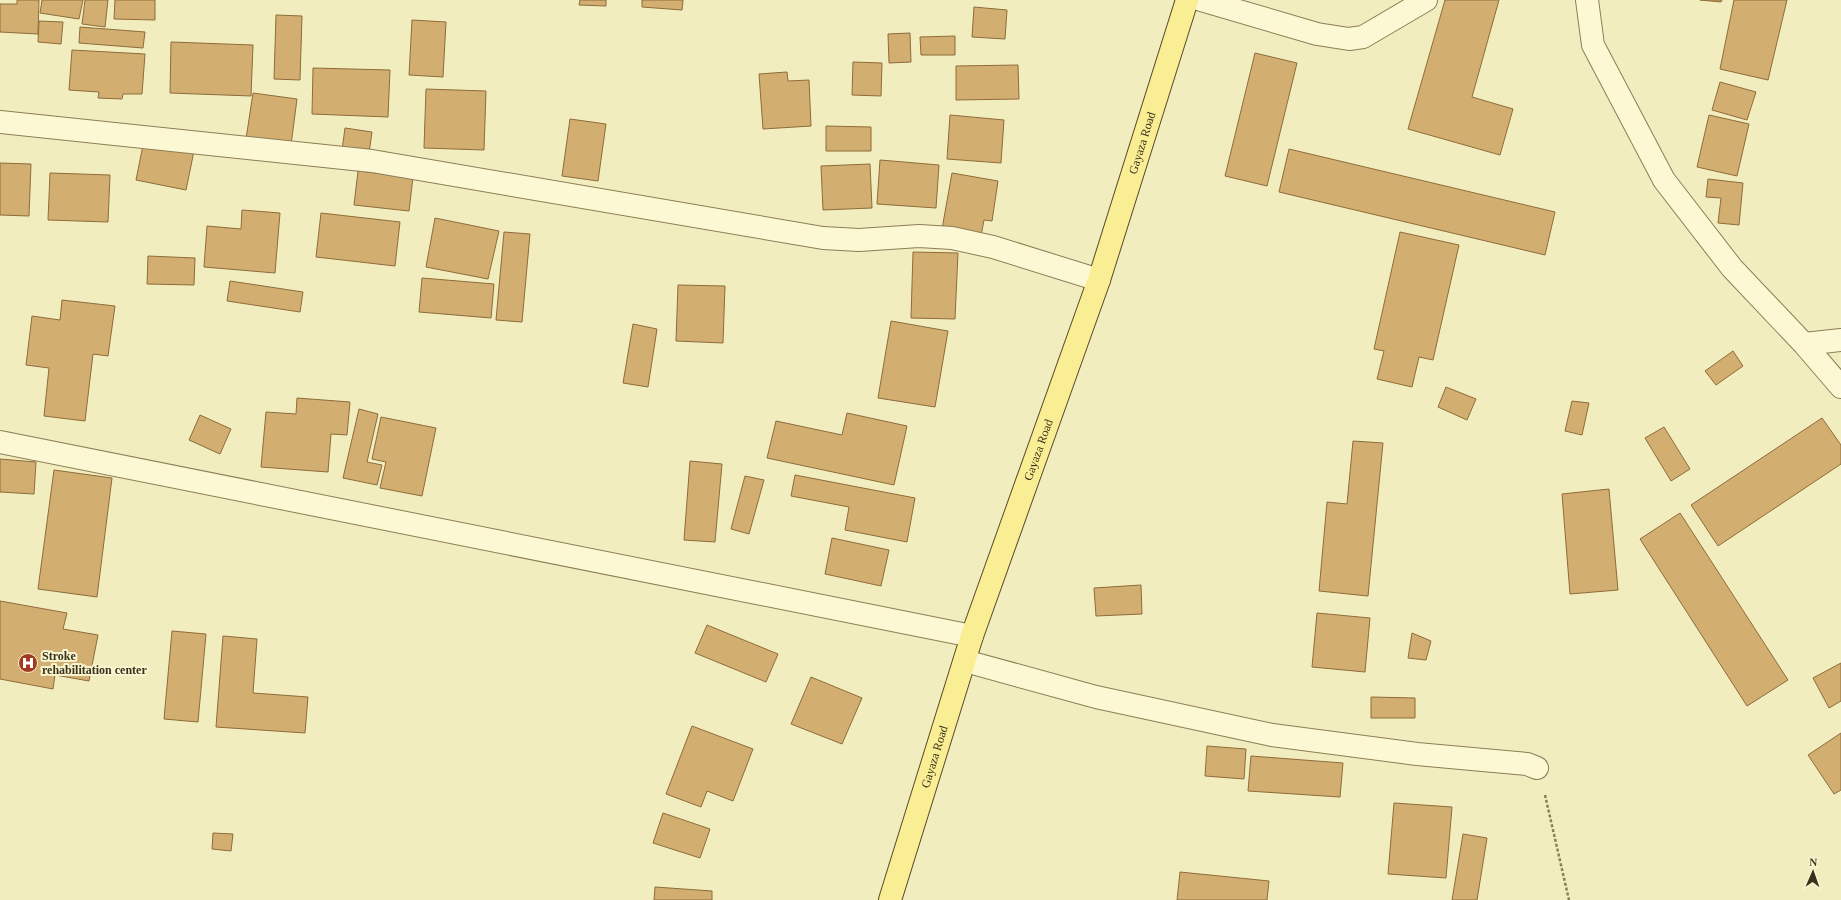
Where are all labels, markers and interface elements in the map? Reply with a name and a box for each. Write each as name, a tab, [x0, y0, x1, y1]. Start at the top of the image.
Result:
street label: Gayaza Road	[1126, 110, 1158, 176]
street label: Gayaza Road	[1021, 417, 1056, 483]
place label: Stroke rehabilitation center	[42, 649, 147, 677]
hospital icon: Stroke rehabilitation center	[17, 652, 39, 674]
street label: Gayaza Road	[918, 724, 951, 790]
north arrow	[1793, 852, 1833, 892]
text: N	[1809, 856, 1818, 868]

